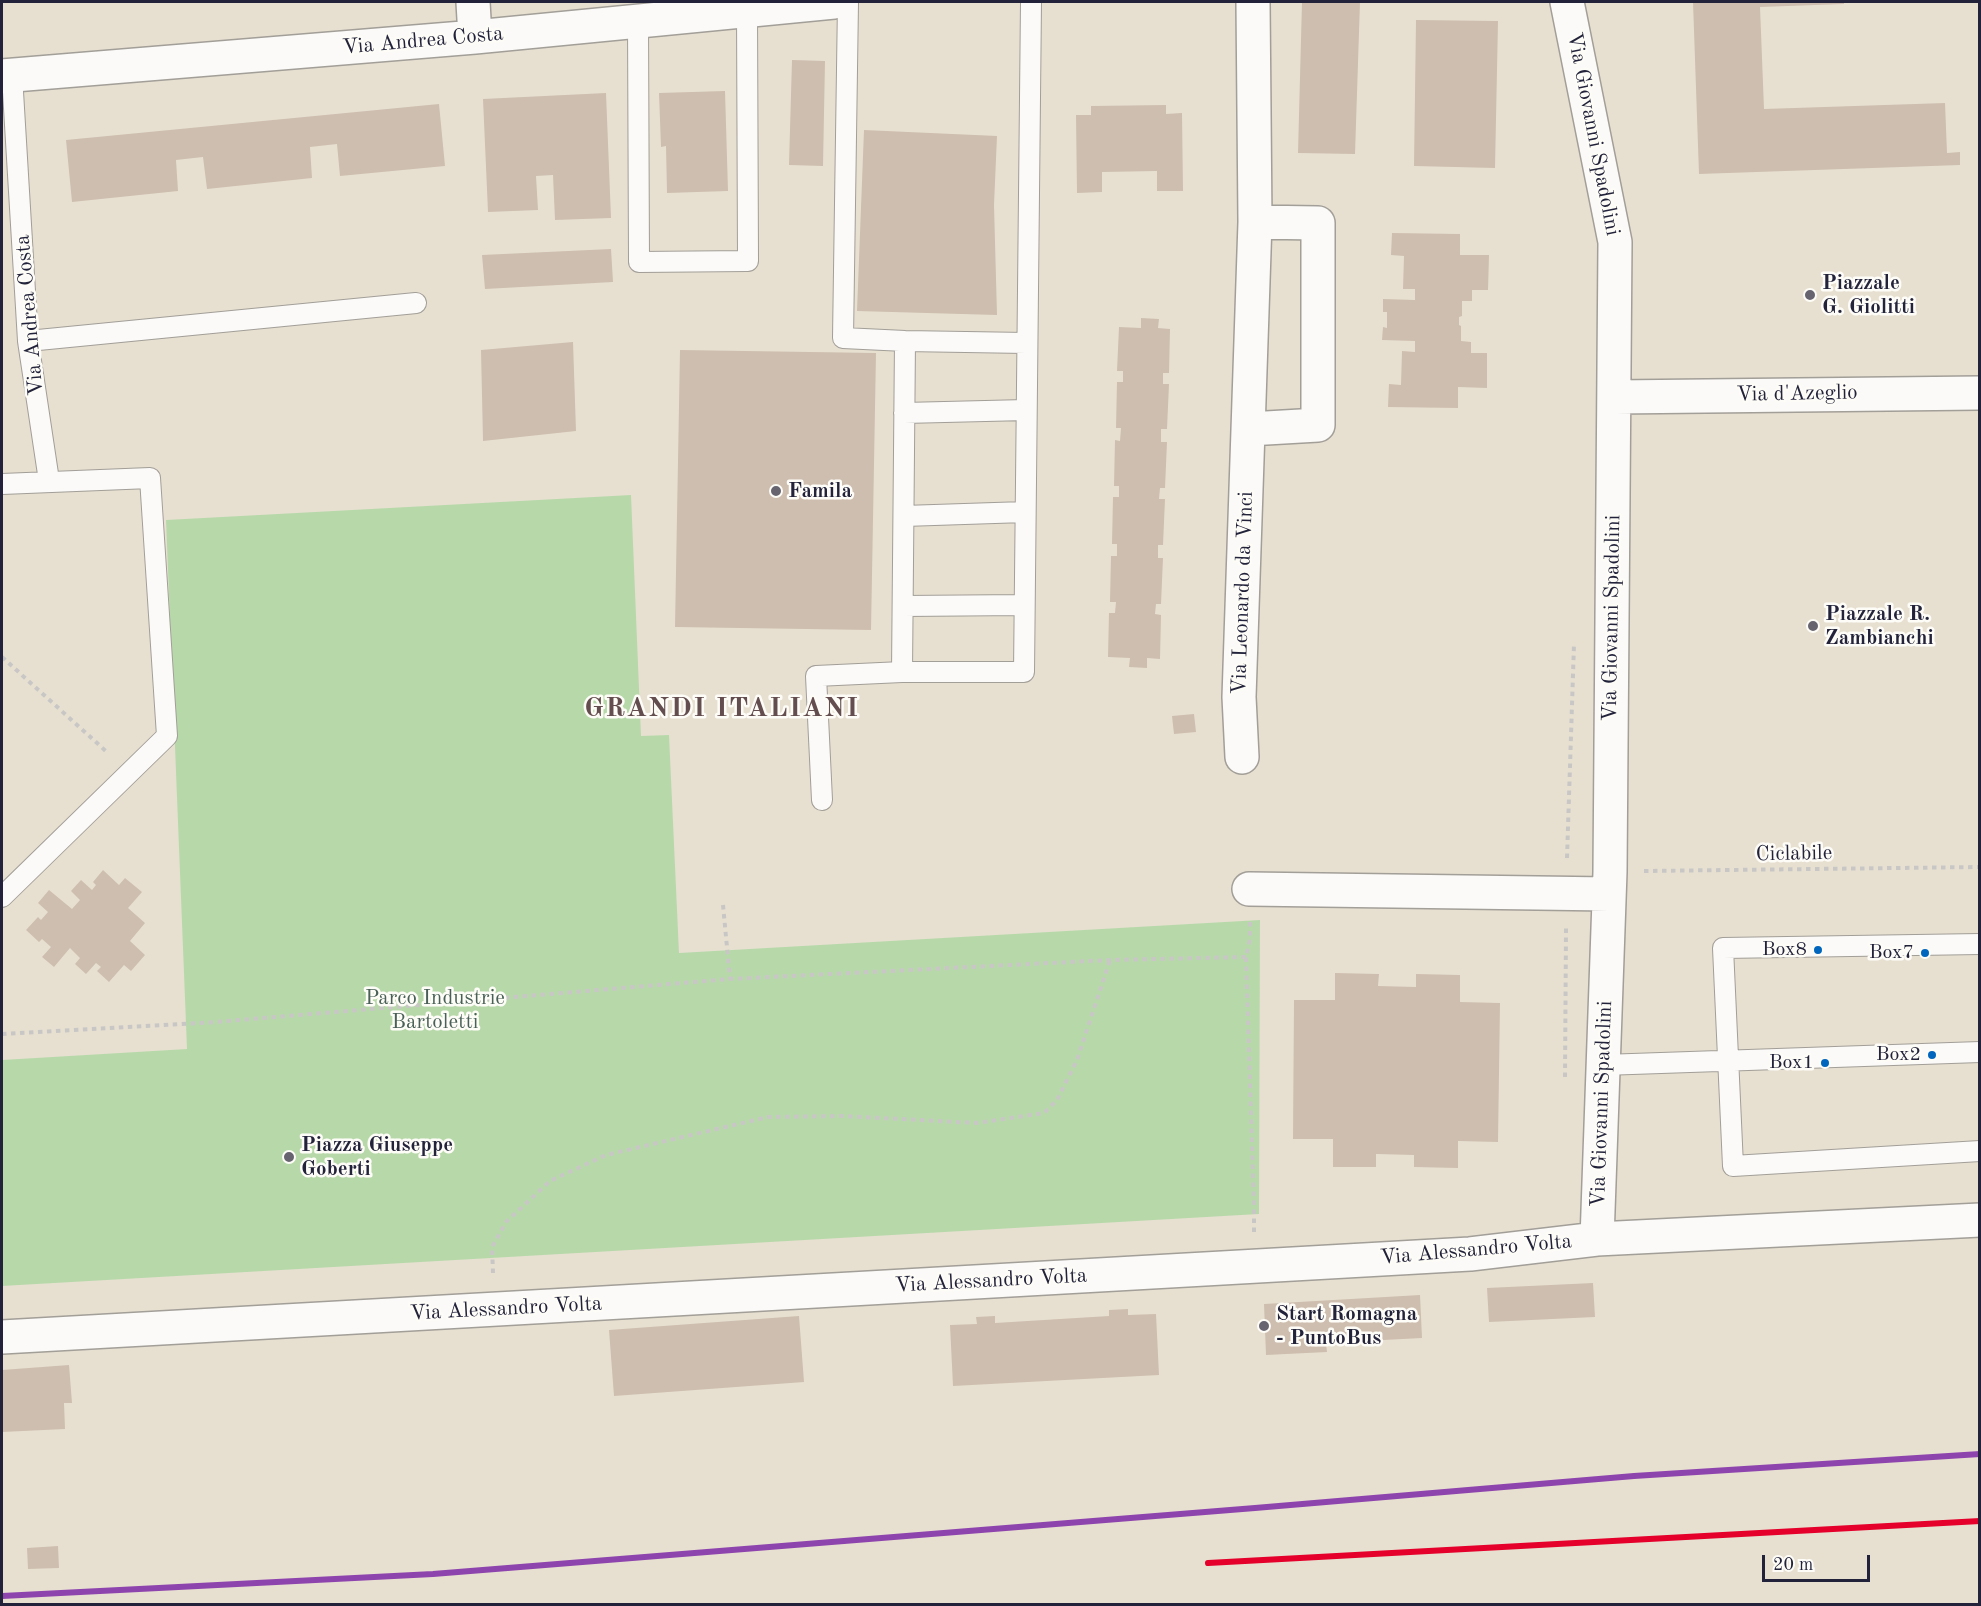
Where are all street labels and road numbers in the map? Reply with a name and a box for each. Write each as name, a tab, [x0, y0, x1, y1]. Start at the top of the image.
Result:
street label: Via Andrea Costa	[342, 21, 504, 61]
street label: Via Giovanni Spadolini	[1561, 30, 1625, 238]
street label: Via Andrea Costa	[10, 234, 50, 396]
street label: Via d'Azeglio	[1736, 380, 1858, 408]
street label: Via Leonardo da Vinci	[1227, 491, 1259, 695]
street label: Via Giovanni Spadolini	[1598, 514, 1626, 722]
street label: Ciclabile	[1755, 841, 1833, 867]
street label: Via Giovanni Spadolini	[1586, 1000, 1618, 1208]
street label: Via Alessandro Volta	[1379, 1229, 1573, 1271]
street label: Via Alessandro Volta	[894, 1263, 1088, 1299]
street label: Via Alessandro Volta	[409, 1291, 603, 1327]

